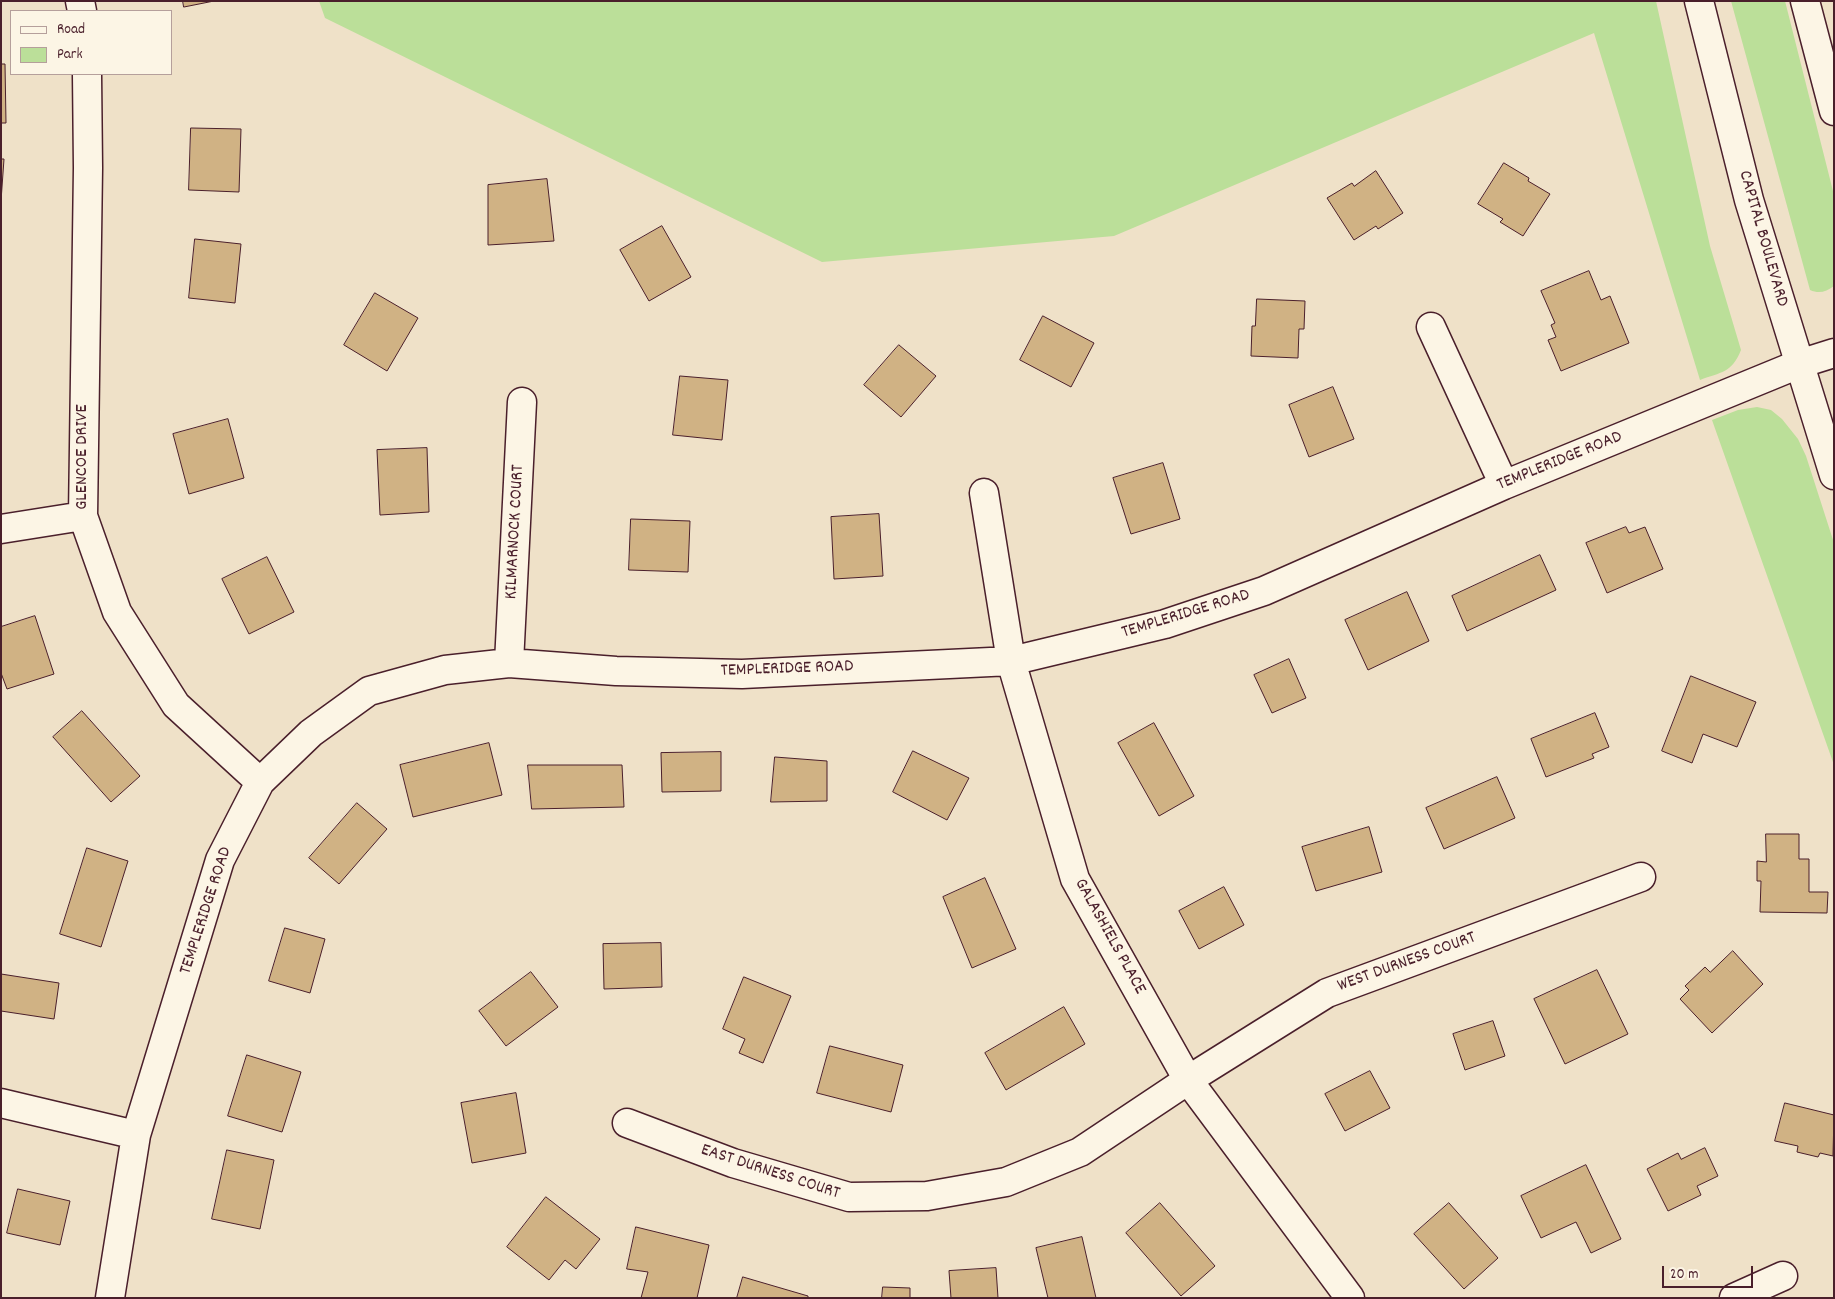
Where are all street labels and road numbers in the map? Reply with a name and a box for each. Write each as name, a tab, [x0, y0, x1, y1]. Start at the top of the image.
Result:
street label: CAPITAL BOULEVARD	[1732, 168, 1792, 310]
street label: GLENCOE DRIVE	[73, 404, 95, 510]
street label: TEMPLERIDGE ROAD	[1494, 427, 1626, 497]
street label: KILMARNOCK COURT	[502, 464, 530, 600]
street label: TEMPLERIDGE ROAD	[1119, 585, 1253, 645]
street label: TEMPLERIDGE ROAD	[720, 657, 854, 683]
street label: TEMPLERIDGE ROAD	[176, 844, 238, 978]
street label: GALASHIELS PLACE	[1068, 875, 1150, 999]
street label: WEST DURNESS COURT	[1335, 928, 1479, 998]
street label: EAST DURNESS COURT	[698, 1140, 842, 1206]

